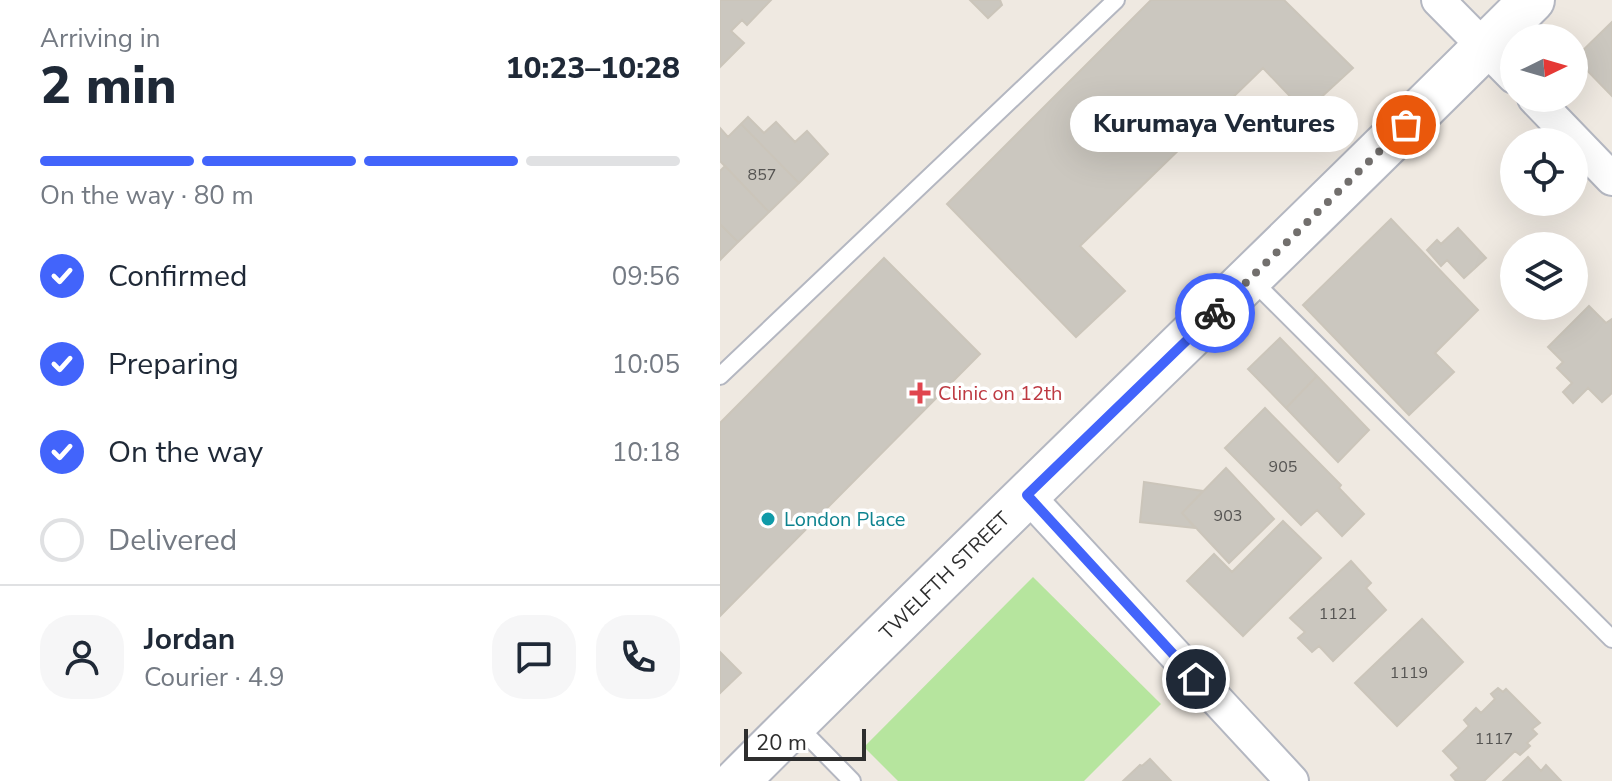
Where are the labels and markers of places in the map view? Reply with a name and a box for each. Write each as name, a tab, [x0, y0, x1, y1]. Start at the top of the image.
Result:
pin	[1372, 91, 1440, 159]
callout: Kurumaya Ventures	[1070, 97, 1358, 153]
place label: Clinic on 12th	[938, 380, 1062, 407]
marker: Clinic on 12th	[909, 382, 931, 404]
place label: London Place	[784, 506, 905, 533]
marker: London Place	[759, 510, 777, 528]
pin	[1162, 645, 1230, 713]

